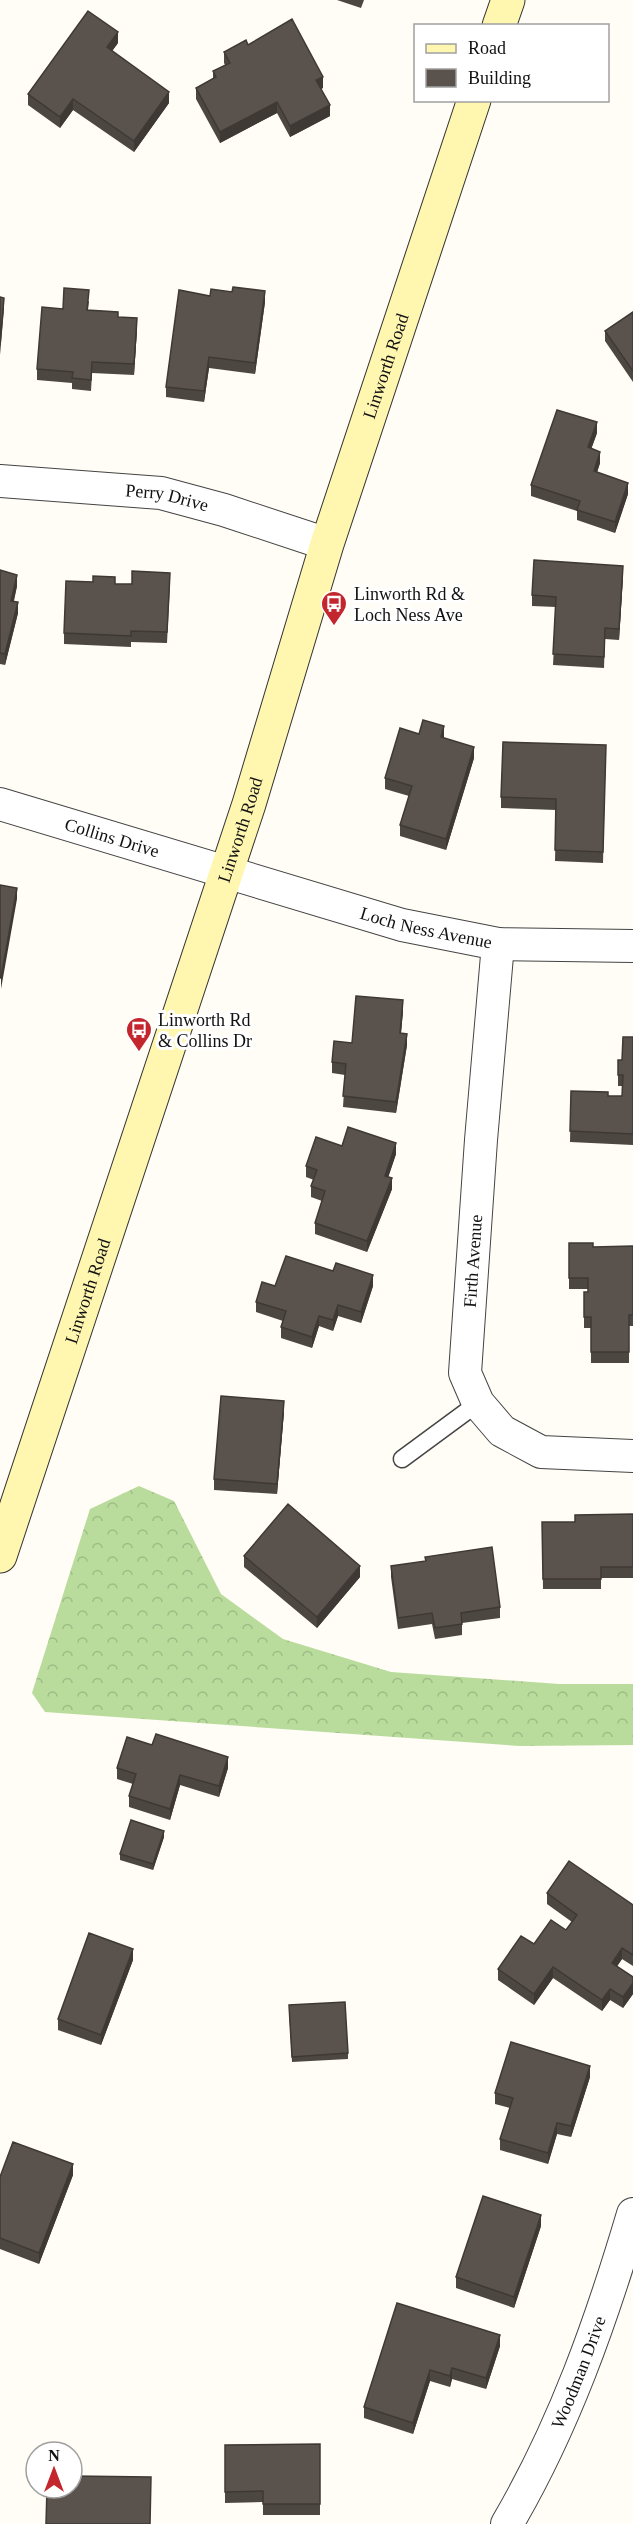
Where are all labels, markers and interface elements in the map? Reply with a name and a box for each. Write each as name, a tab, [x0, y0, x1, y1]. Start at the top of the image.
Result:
legend	[414, 24, 609, 102]
text: Road	[468, 38, 506, 58]
text: Building	[468, 68, 531, 88]
street label: Linworth Road	[359, 311, 413, 421]
street label: Perry Drive	[125, 480, 211, 515]
place label: Linworth Rd & Loch Ness Ave	[354, 584, 465, 625]
bus stop icon: Linworth Rd & Loch Ness Ave	[319, 589, 349, 627]
street label: Linworth Road	[214, 775, 267, 885]
street label: Collins Drive	[62, 814, 162, 861]
street label: Loch Ness Avenue	[358, 903, 494, 953]
place label: Linworth Rd & Collins Dr	[158, 1010, 252, 1051]
bus stop icon: Linworth Rd & Collins Dr	[124, 1015, 154, 1053]
street label: Firth Avenue	[460, 1214, 486, 1308]
street label: Linworth Road	[61, 1236, 114, 1346]
street label: Woodman Drive	[547, 2314, 610, 2432]
north arrow	[24, 2440, 84, 2500]
text: N	[48, 2447, 60, 2464]

